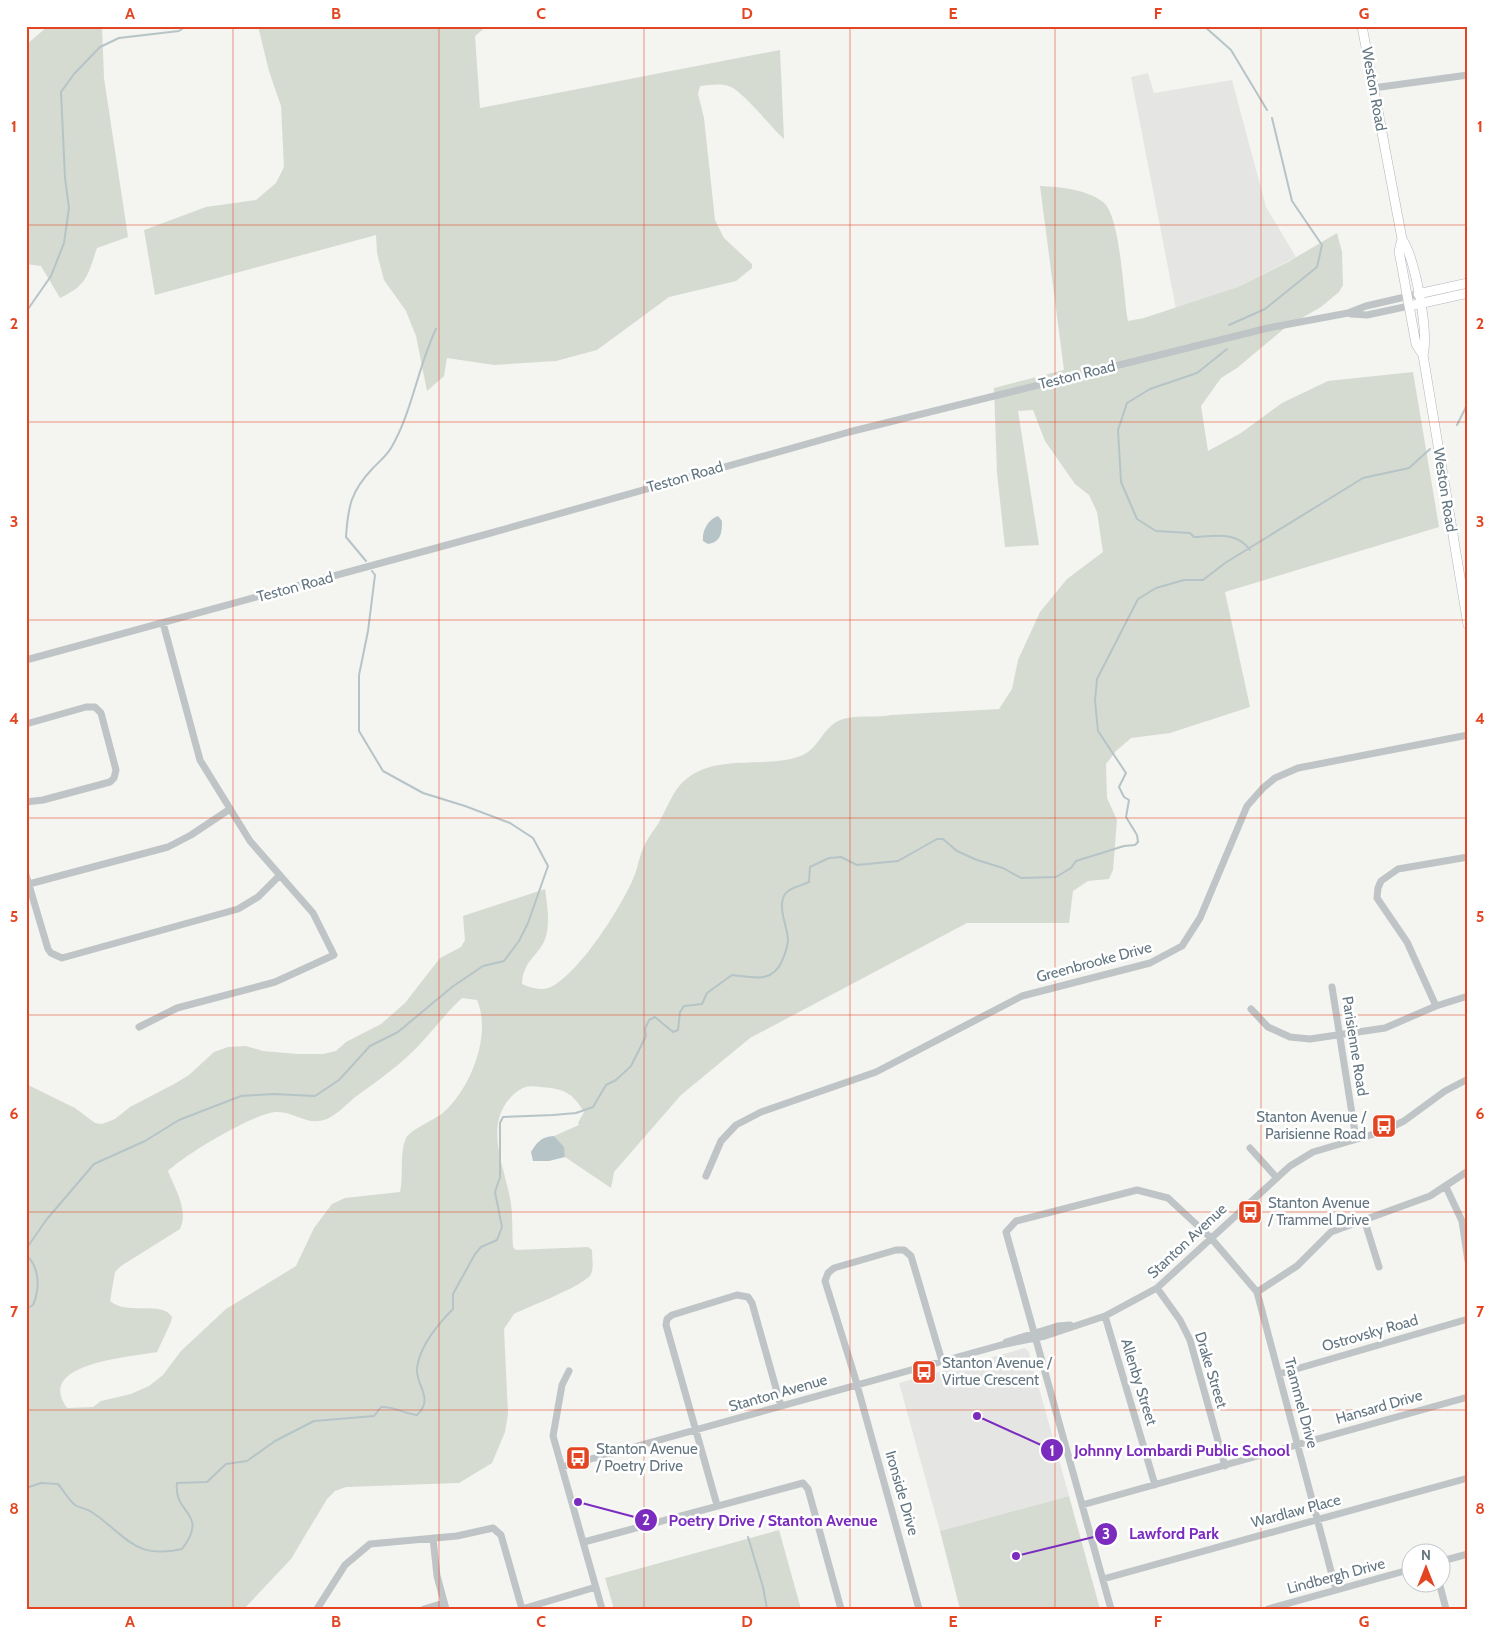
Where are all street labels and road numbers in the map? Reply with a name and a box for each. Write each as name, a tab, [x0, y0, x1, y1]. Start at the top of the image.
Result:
street label: Weston Road	[1358, 46, 1390, 132]
street label: Teston Road	[1037, 357, 1117, 393]
street label: Weston Road	[1429, 447, 1461, 533]
street label: Teston Road	[645, 458, 725, 496]
street label: Teston Road	[255, 568, 335, 606]
street label: Greenbrooke Drive	[1034, 938, 1154, 986]
street label: Parisienne Road	[1338, 995, 1372, 1097]
street label: Stanton Avenue	[1144, 1200, 1231, 1282]
street label: Ostrovsky Road	[1320, 1311, 1420, 1355]
street label: Drake Street	[1191, 1330, 1231, 1410]
street label: Allenby Street	[1117, 1336, 1161, 1428]
street label: Trammel Drive	[1280, 1356, 1322, 1451]
street label: Stanton Avenue	[727, 1370, 830, 1416]
street label: Hansard Drive	[1334, 1386, 1425, 1428]
street label: Ironside Drive	[881, 1449, 923, 1538]
street label: Wardlaw Place	[1249, 1490, 1343, 1532]
street label: Lindbergh Drive	[1285, 1554, 1387, 1598]

